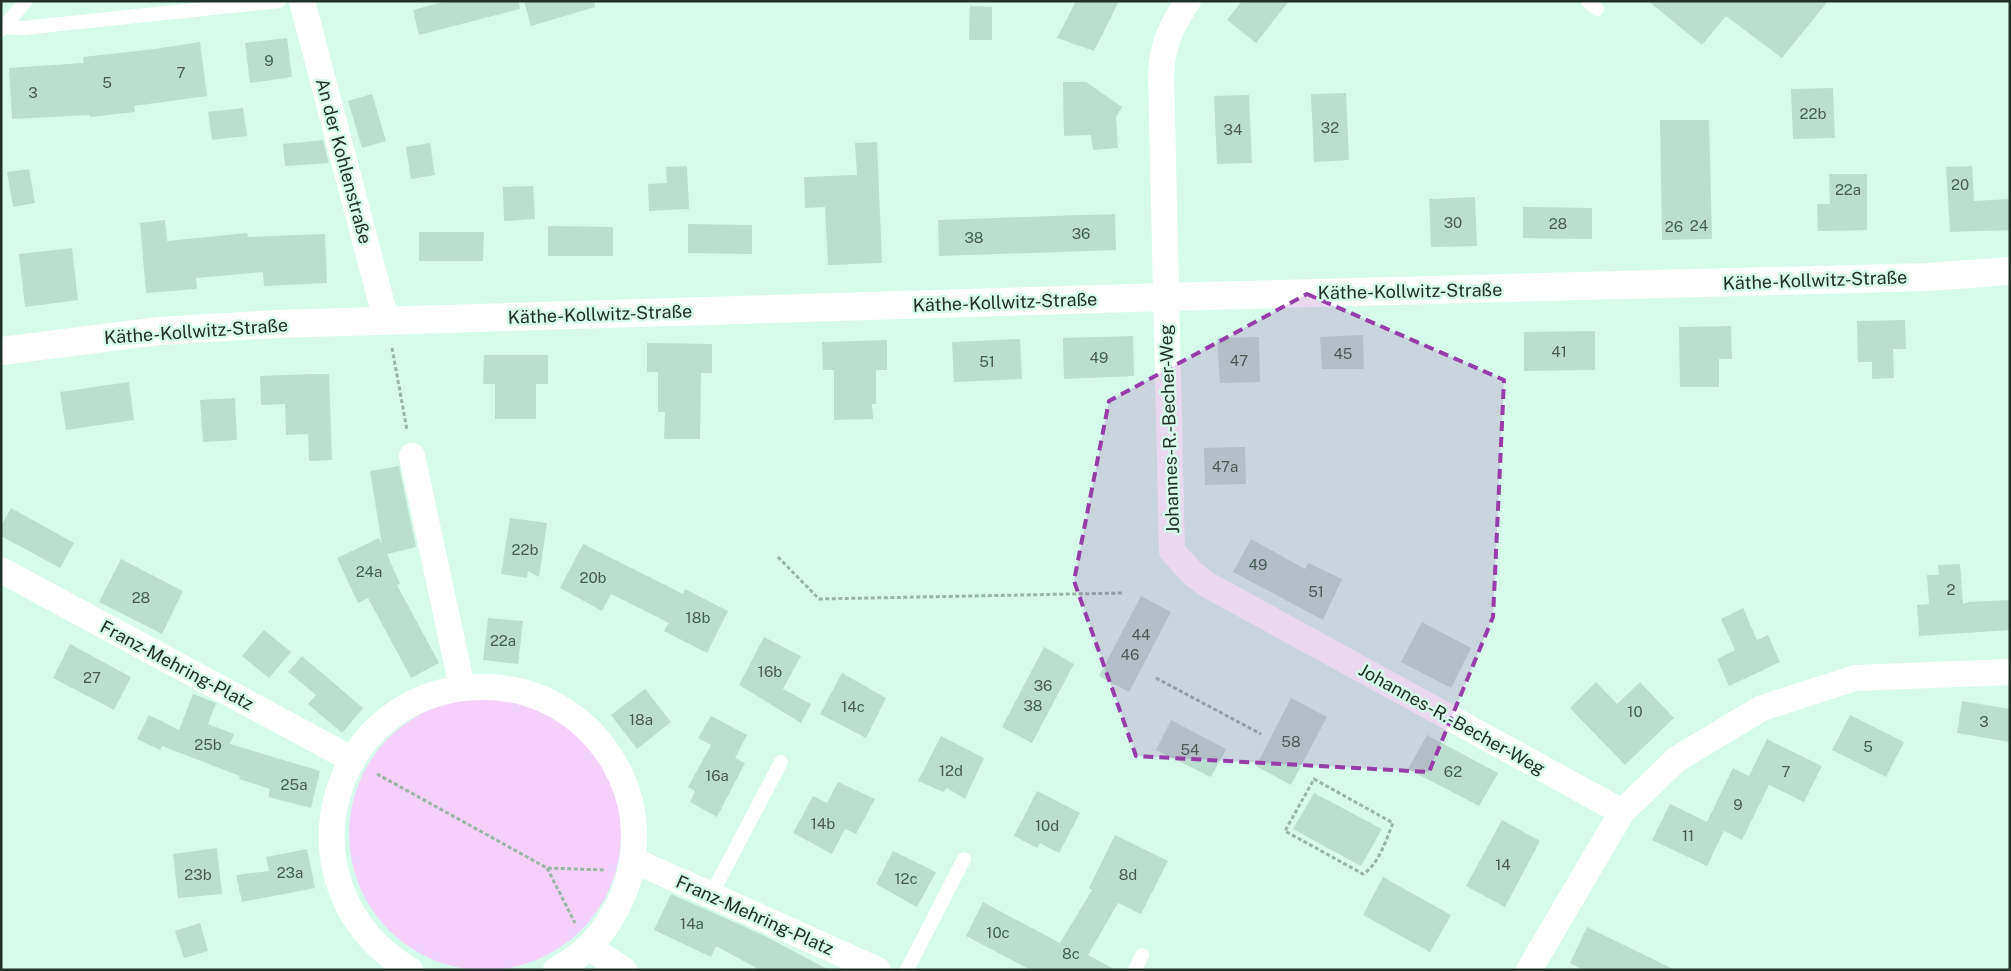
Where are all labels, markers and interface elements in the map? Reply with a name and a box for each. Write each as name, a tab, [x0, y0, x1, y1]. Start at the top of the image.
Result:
house number: 9	[264, 52, 274, 69]
house number: 7	[176, 64, 186, 81]
house number: 5	[102, 74, 112, 91]
street label: An der Kohlenstraße	[312, 76, 376, 246]
house number: 3	[28, 84, 38, 101]
house number: 22b	[1800, 105, 1826, 122]
house number: 32	[1321, 119, 1339, 136]
house number: 34	[1224, 121, 1242, 138]
house number: 20	[1951, 176, 1969, 193]
house number: 22a	[1835, 181, 1861, 198]
house number: 30	[1444, 214, 1462, 231]
house number: 28	[1549, 215, 1567, 232]
house number: 24	[1690, 217, 1708, 234]
house number: 26	[1665, 218, 1683, 235]
house number: 36	[1072, 225, 1090, 242]
house number: 38	[964, 229, 984, 246]
street label: Käthe-Kollwitz-Straße	[1722, 266, 1908, 294]
street label: Käthe-Kollwitz-Straße	[1318, 279, 1502, 303]
street label: Käthe-Kollwitz-Straße	[912, 288, 1098, 316]
street label: Käthe-Kollwitz-Straße	[507, 300, 693, 328]
street label: Käthe-Kollwitz-Straße	[103, 314, 289, 348]
street label: Johannes-R.-Becher-Weg	[1155, 324, 1183, 534]
house number: 41	[1551, 343, 1567, 360]
house number: 45	[1334, 345, 1352, 362]
house number: 49	[1090, 349, 1108, 366]
house number: 47	[1230, 352, 1248, 369]
house number: 51	[979, 353, 995, 370]
house number: 47a	[1212, 458, 1238, 475]
house number: 22b	[512, 541, 538, 558]
house number: 49	[1249, 556, 1267, 573]
house number: 24a	[356, 563, 382, 580]
house number: 20b	[579, 569, 607, 586]
house number: 2	[1947, 581, 1956, 598]
house number: 51	[1308, 583, 1324, 600]
house number: 28	[132, 589, 150, 606]
house number: 18b	[686, 609, 710, 626]
street label: Franz-Mehring-Platz	[97, 616, 257, 714]
house number: 44	[1132, 626, 1150, 643]
house number: 22a	[490, 632, 516, 649]
house number: 46	[1121, 646, 1139, 663]
street label: Johannes-R.-Becher-Weg	[1355, 659, 1549, 779]
house number: 16b	[758, 663, 782, 680]
house number: 27	[83, 669, 101, 686]
house number: 36	[1034, 677, 1052, 694]
house number: 38	[1023, 697, 1043, 714]
house number: 14c	[841, 698, 865, 715]
house number: 10	[1627, 703, 1643, 720]
house number: 18a	[629, 711, 653, 728]
house number: 3	[1979, 713, 1989, 730]
house number: 58	[1281, 733, 1301, 750]
house number: 25b	[194, 736, 222, 753]
house number: 5	[1863, 738, 1873, 755]
house number: 54	[1180, 741, 1200, 758]
house number: 12d	[939, 762, 963, 779]
house number: 62	[1444, 763, 1462, 780]
house number: 7	[1781, 763, 1791, 780]
house number: 16a	[705, 767, 729, 784]
house number: 25a	[281, 776, 307, 793]
house number: 9	[1733, 796, 1743, 813]
house number: 14b	[811, 815, 835, 832]
house number: 10d	[1035, 817, 1059, 834]
house number: 11	[1682, 827, 1694, 844]
house number: 14	[1495, 856, 1511, 873]
house number: 23a	[277, 864, 303, 881]
house number: 23b	[184, 866, 212, 883]
house number: 8d	[1119, 866, 1137, 883]
house number: 12c	[894, 870, 918, 887]
street label: Franz-Mehring-Platz	[673, 871, 837, 959]
house number: 14a	[680, 915, 704, 932]
house number: 10c	[986, 924, 1010, 941]
house number: 8c	[1062, 945, 1080, 962]

